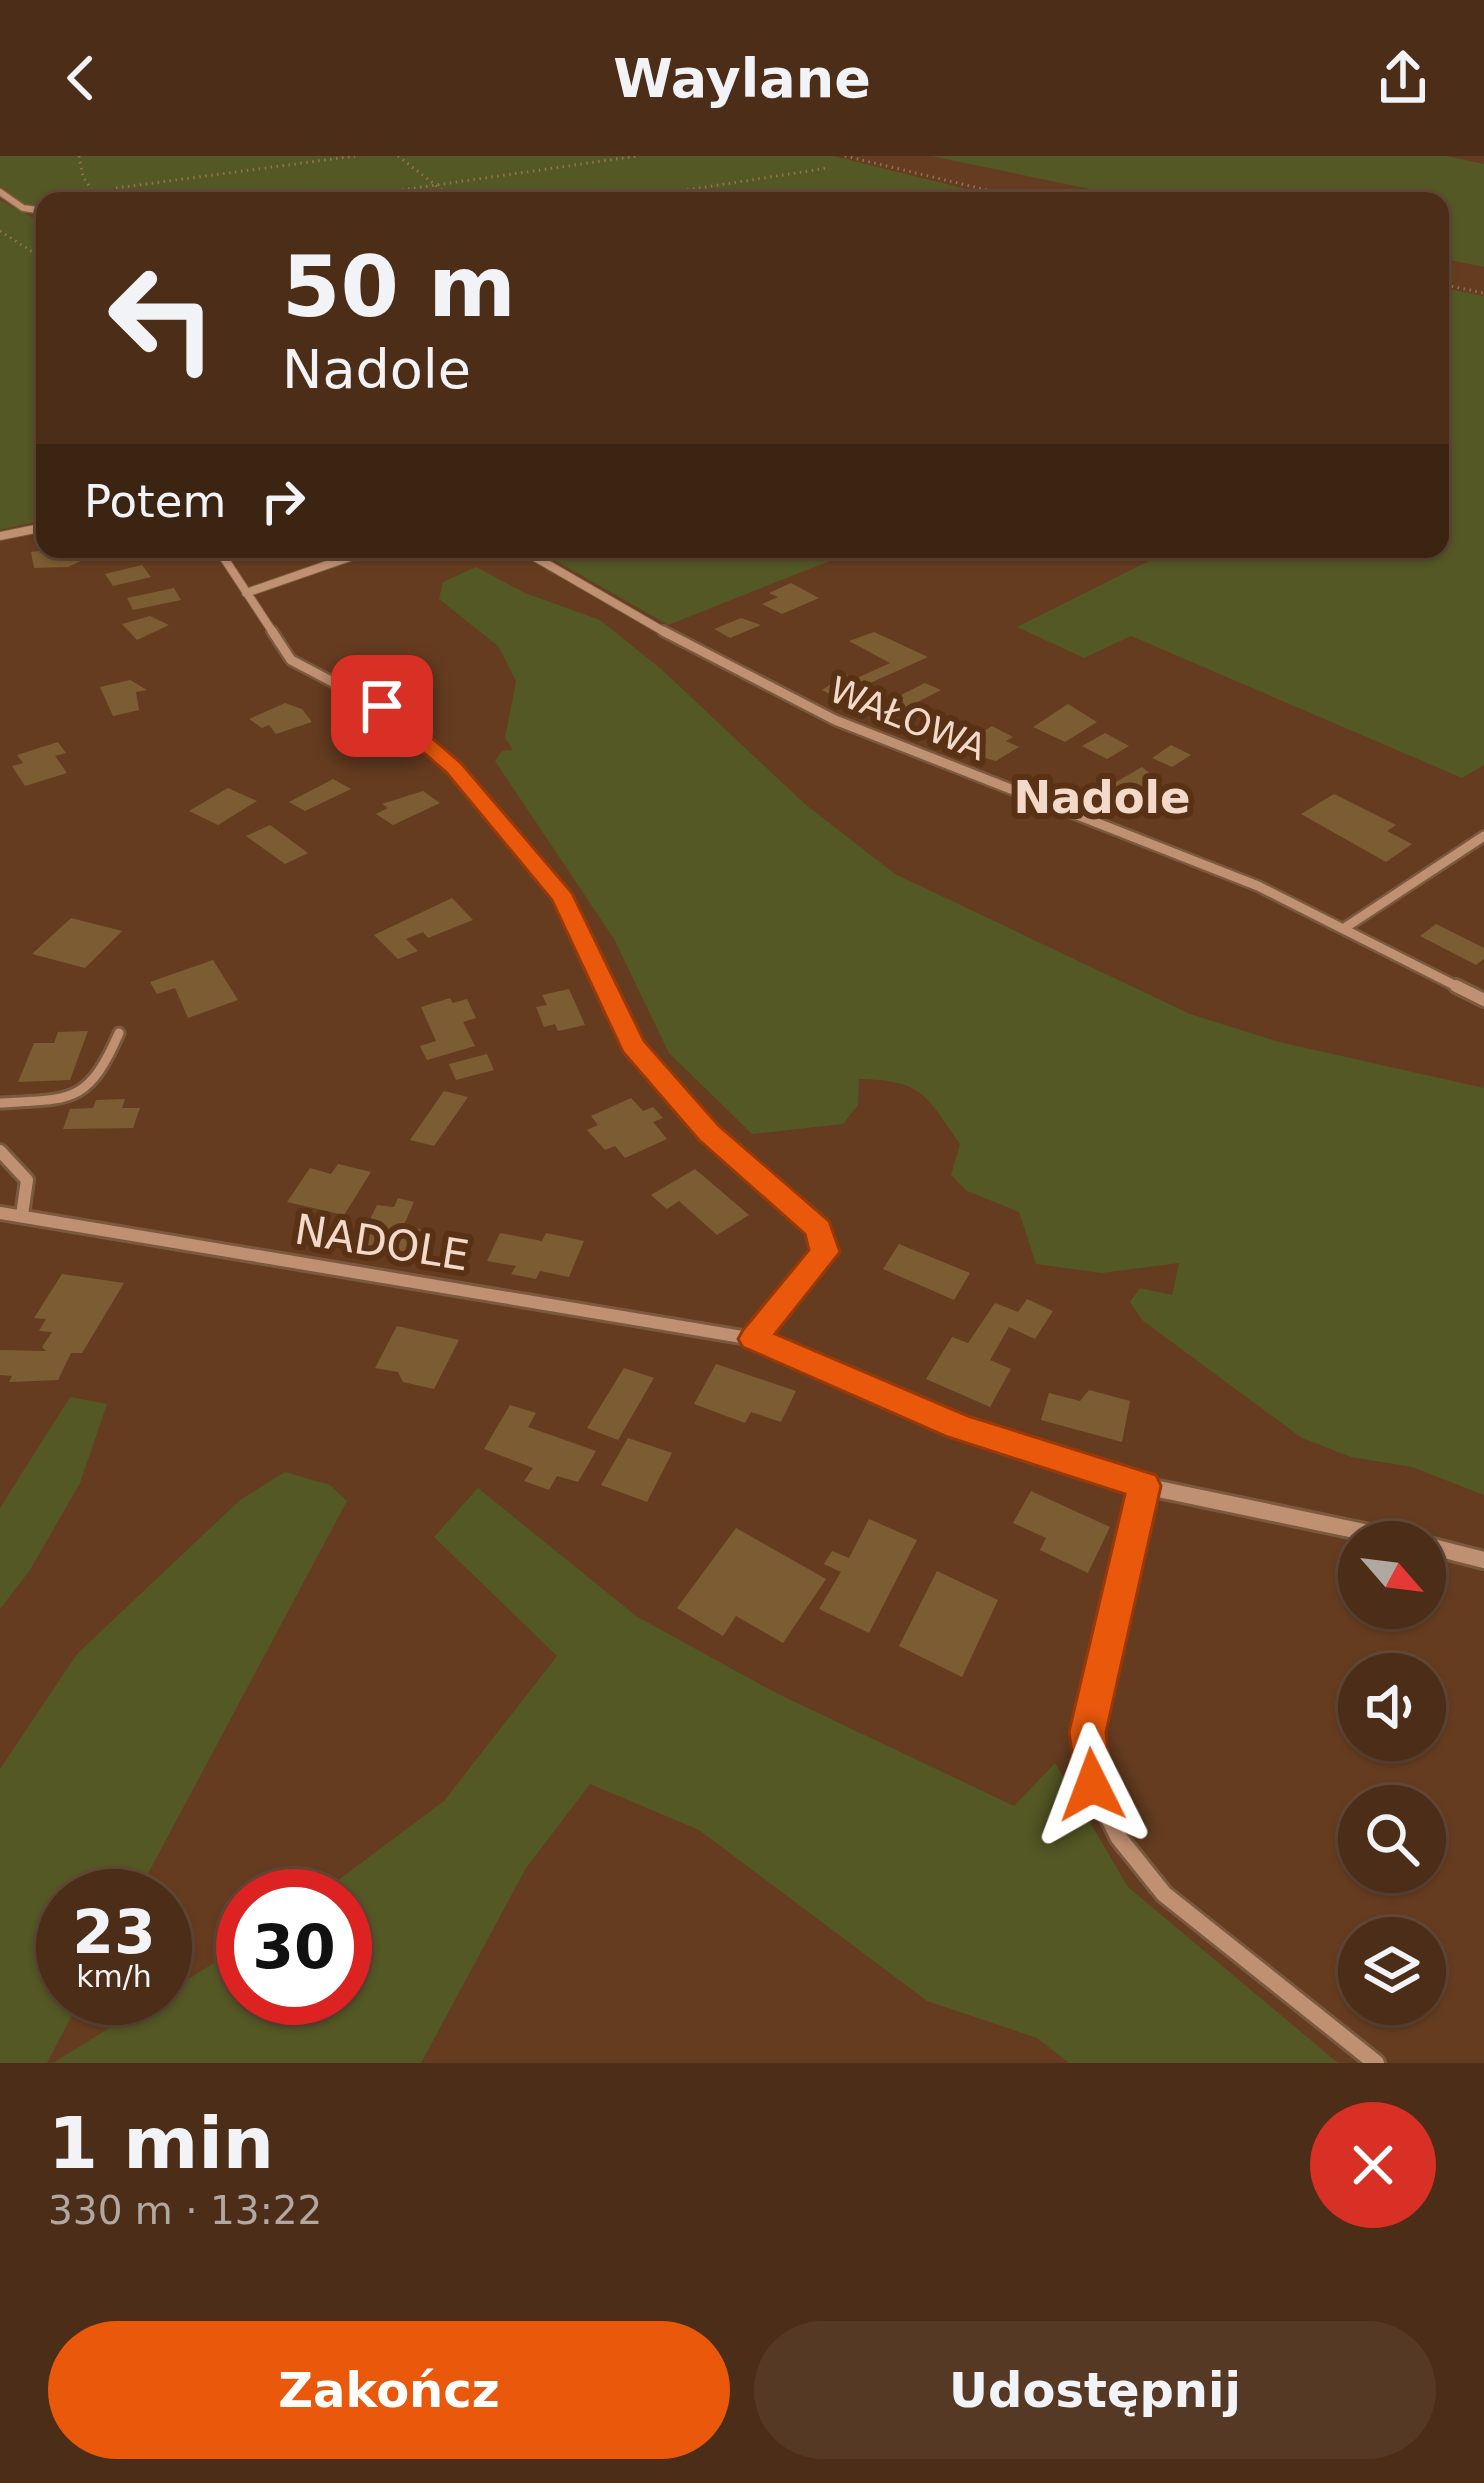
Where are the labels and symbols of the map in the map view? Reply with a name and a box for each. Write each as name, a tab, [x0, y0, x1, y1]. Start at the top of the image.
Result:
pin	[331, 655, 433, 757]
street label: WAŁOWA	[824, 669, 992, 769]
district label: Nadole	[1013, 771, 1191, 824]
street label: NADOLE	[291, 1205, 472, 1280]
north arrow	[1338, 1521, 1446, 1629]
position arrow	[1029, 1722, 1155, 1848]
speed limit sign: 30	[216, 1869, 372, 2025]

